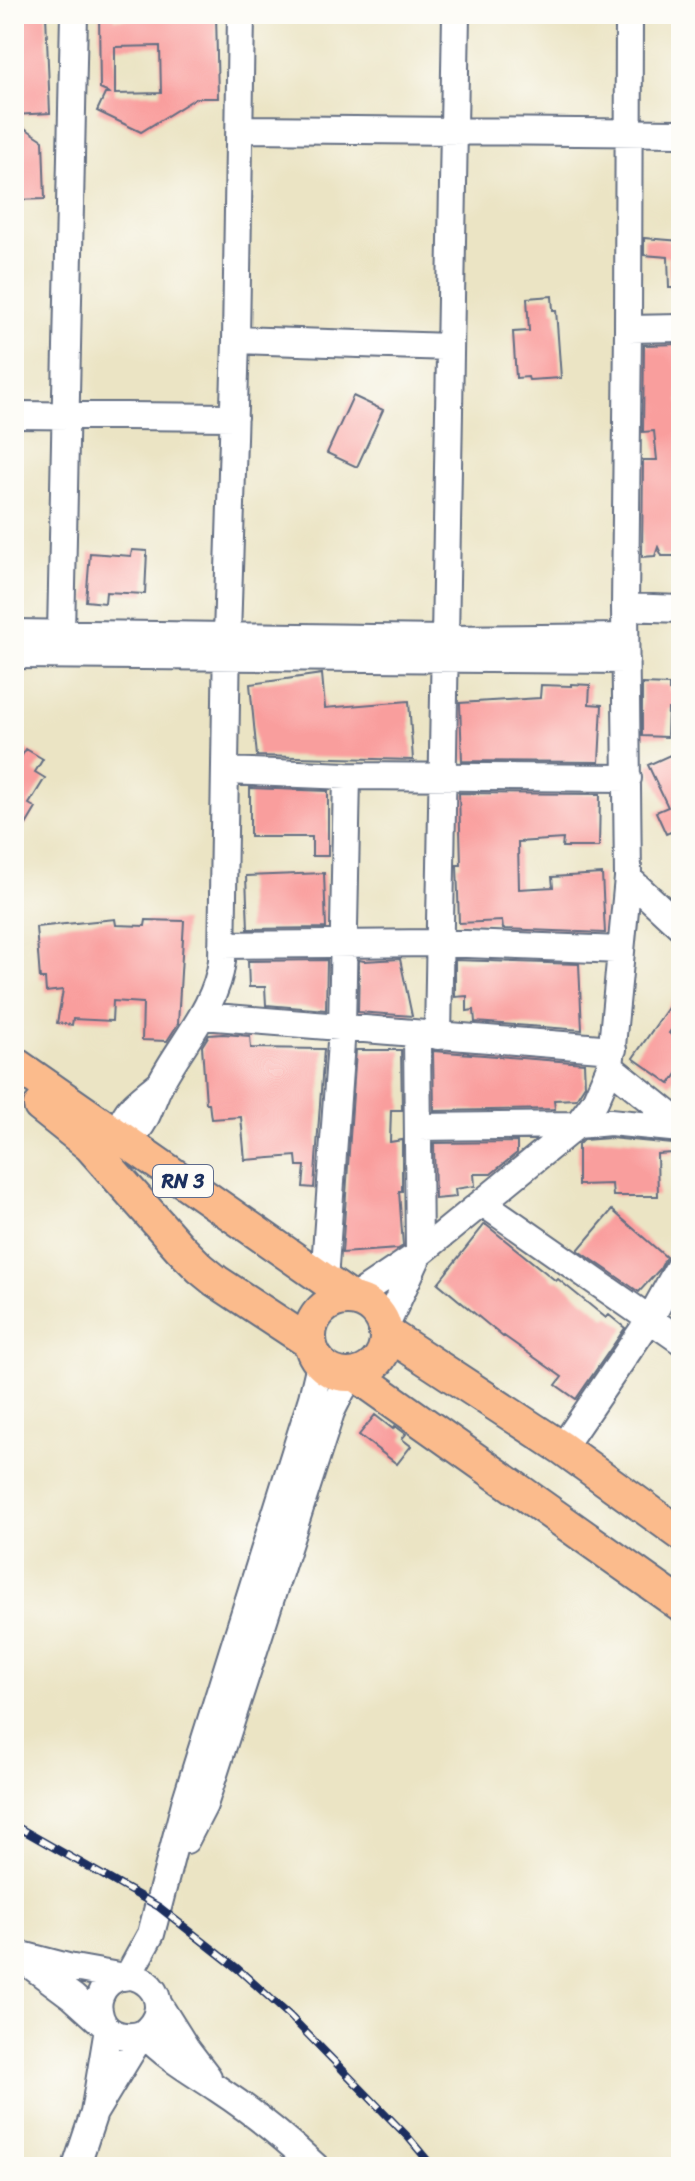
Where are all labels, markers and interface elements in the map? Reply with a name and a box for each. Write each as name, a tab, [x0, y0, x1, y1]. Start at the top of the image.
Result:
road number: RN 3	[153, 1165, 213, 1197]

